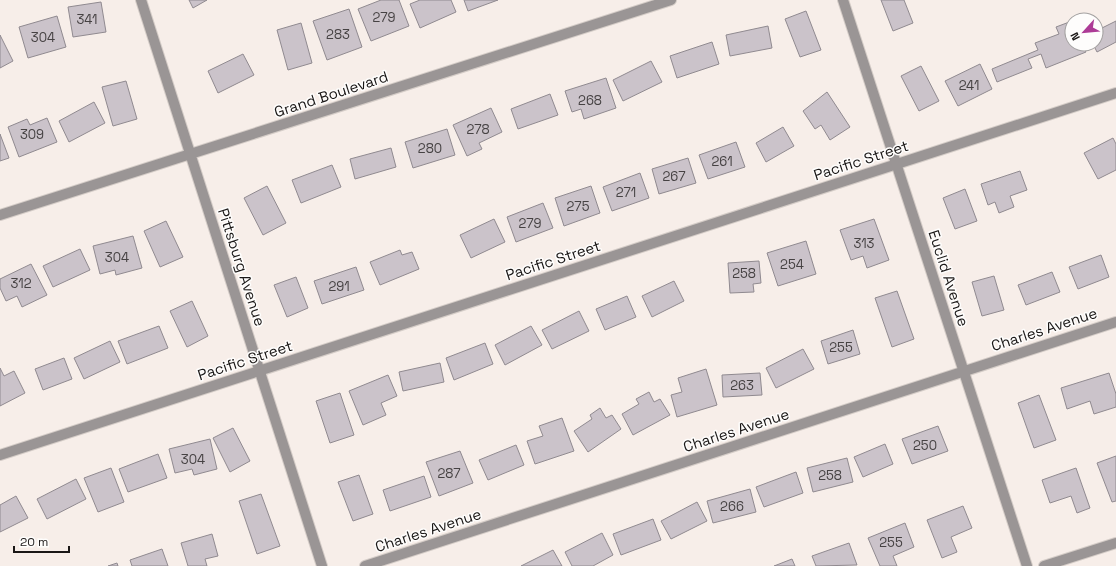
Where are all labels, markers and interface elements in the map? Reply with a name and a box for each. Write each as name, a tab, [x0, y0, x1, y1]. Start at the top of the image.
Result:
house number: 279	[372, 9, 396, 26]
house number: 341	[76, 11, 98, 28]
north arrow	[1064, 12, 1104, 52]
house number: 283	[326, 26, 350, 43]
house number: 304	[31, 29, 55, 46]
text: N	[1067, 30, 1083, 43]
street label: Grand Boulevard	[272, 67, 390, 121]
house number: 241	[959, 77, 979, 94]
house number: 268	[578, 92, 602, 109]
house number: 278	[466, 121, 490, 138]
house number: 309	[20, 126, 44, 143]
street label: Pacific Street	[811, 136, 911, 184]
house number: 280	[418, 140, 442, 157]
house number: 261	[711, 153, 733, 170]
house number: 267	[663, 168, 685, 185]
house number: 271	[616, 184, 636, 201]
house number: 275	[567, 198, 590, 215]
street label: Pittsburg Avenue	[214, 206, 270, 328]
house number: 279	[518, 215, 542, 232]
street label: Euclid Avenue	[924, 227, 974, 329]
house number: 313	[854, 235, 875, 252]
street label: Pacific Street	[503, 236, 603, 284]
house number: 304	[105, 249, 129, 266]
house number: 254	[780, 256, 804, 273]
house number: 258	[732, 265, 756, 282]
house number: 312	[11, 275, 32, 292]
house number: 291	[328, 278, 350, 295]
street label: Charles Avenue	[989, 303, 1099, 355]
street label: Pacific Street	[195, 336, 295, 384]
house number: 255	[829, 339, 853, 356]
house number: 263	[730, 377, 754, 394]
street label: Charles Avenue	[681, 404, 791, 456]
house number: 250	[913, 437, 937, 454]
house number: 304	[181, 451, 205, 468]
house number: 287	[437, 465, 461, 482]
house number: 258	[818, 467, 842, 484]
house number: 266	[720, 498, 744, 515]
street label: Charles Avenue	[373, 504, 483, 556]
scale bar	[14, 528, 69, 554]
text: 20 m	[20, 534, 48, 550]
house number: 255	[879, 534, 903, 551]

